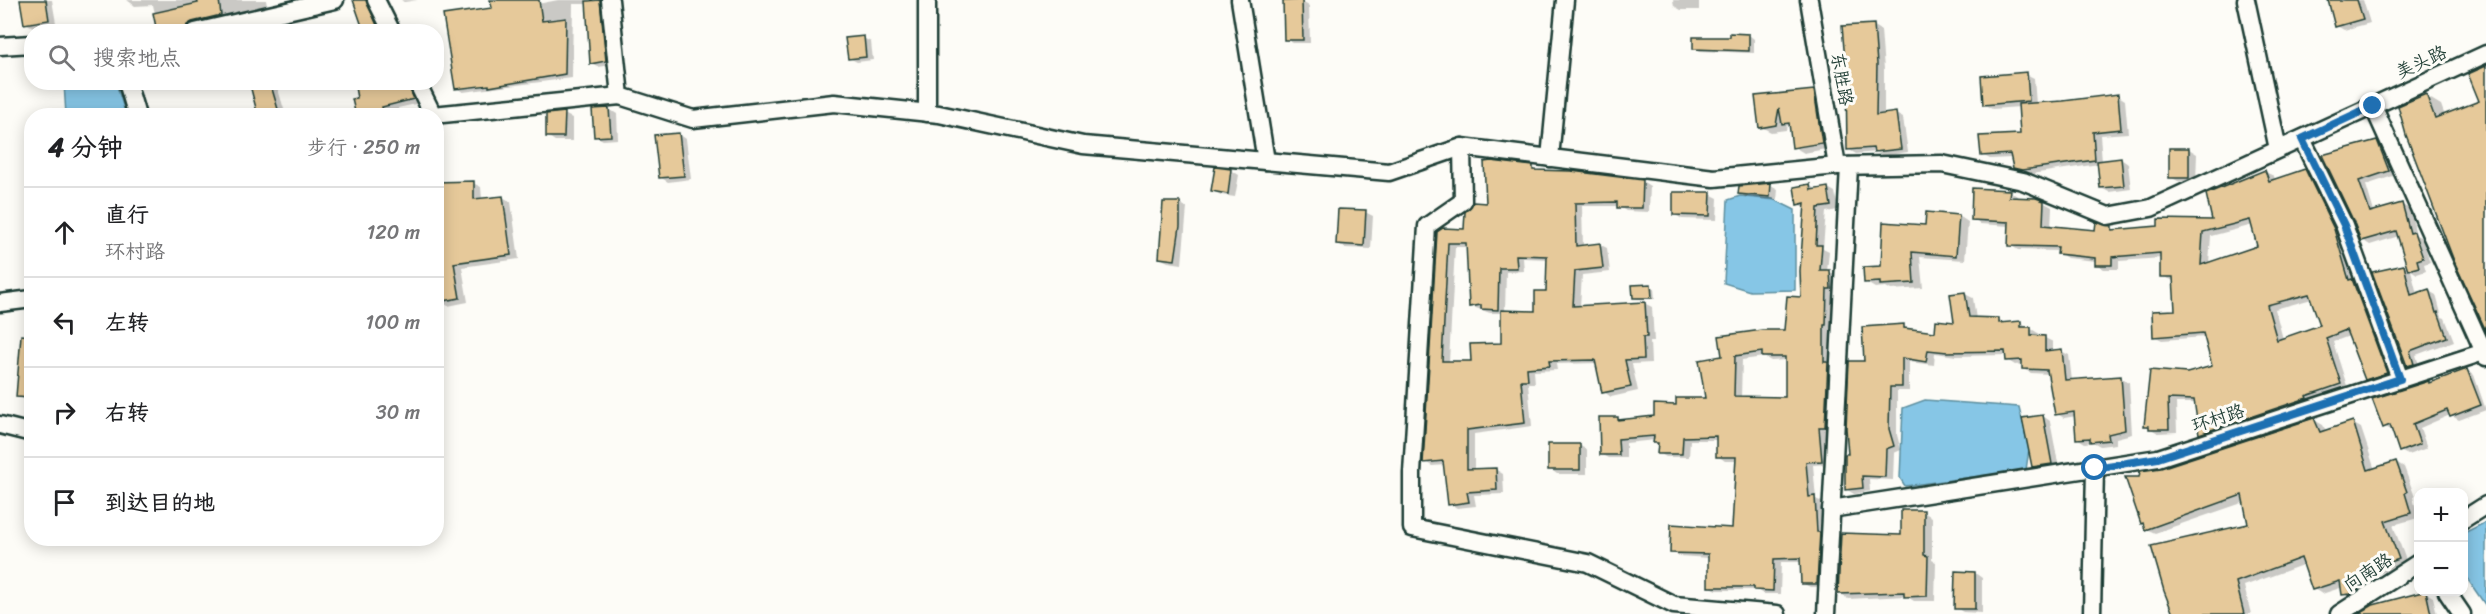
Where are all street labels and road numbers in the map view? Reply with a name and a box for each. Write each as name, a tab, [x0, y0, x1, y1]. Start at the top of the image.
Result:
street label: 美头路	[2390, 36, 2452, 88]
street label: 东胜路	[1822, 50, 1862, 108]
street label: 环村路	[2187, 394, 2249, 442]
street label: 向南路	[2337, 544, 2399, 600]

